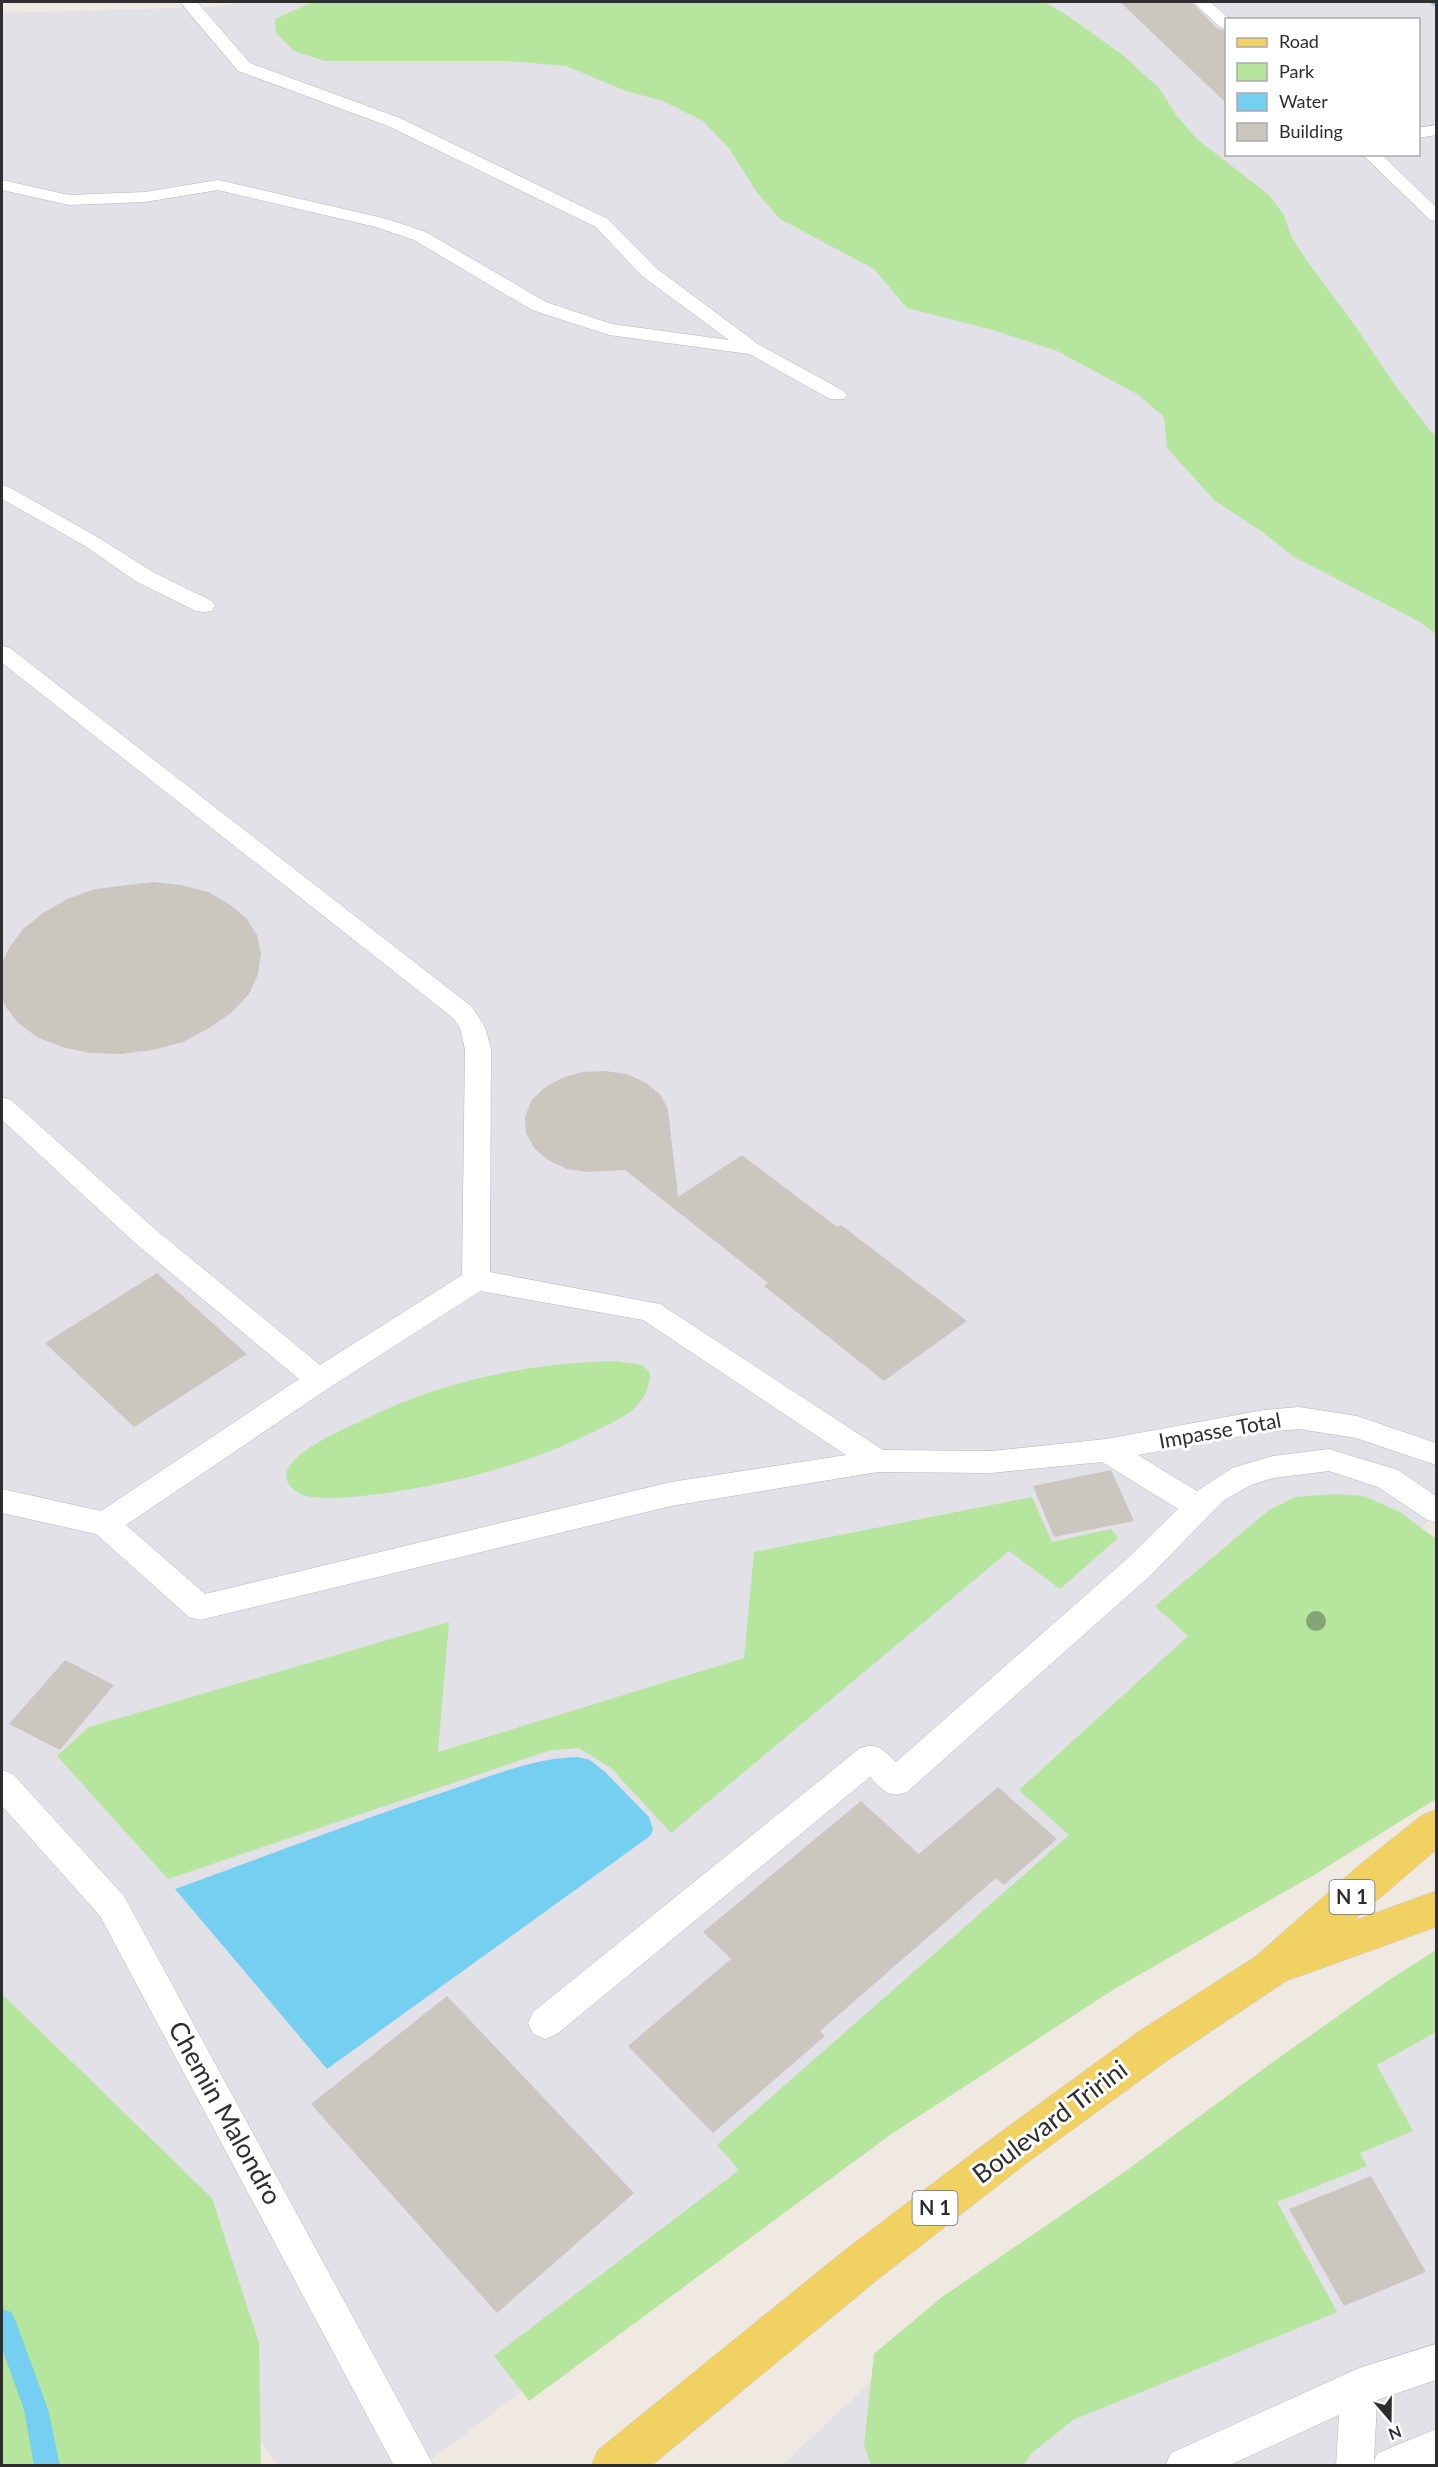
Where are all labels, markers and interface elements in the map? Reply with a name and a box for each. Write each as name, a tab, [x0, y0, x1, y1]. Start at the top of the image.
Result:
legend	[1225, 18, 1420, 156]
text: Road	[1279, 30, 1319, 52]
text: Park	[1279, 60, 1315, 82]
text: Water	[1279, 90, 1328, 112]
text: Building	[1279, 120, 1343, 142]
street label: Impasse Total	[1157, 1406, 1283, 1453]
road number: N 1	[1330, 1880, 1374, 1914]
street label: Chemin Malondro	[162, 2015, 289, 2210]
street label: Boulevard Tririni	[966, 2053, 1133, 2190]
road number: N 1	[912, 2191, 958, 2225]
north arrow	[1360, 2389, 1420, 2449]
text: N	[1386, 2423, 1404, 2445]

